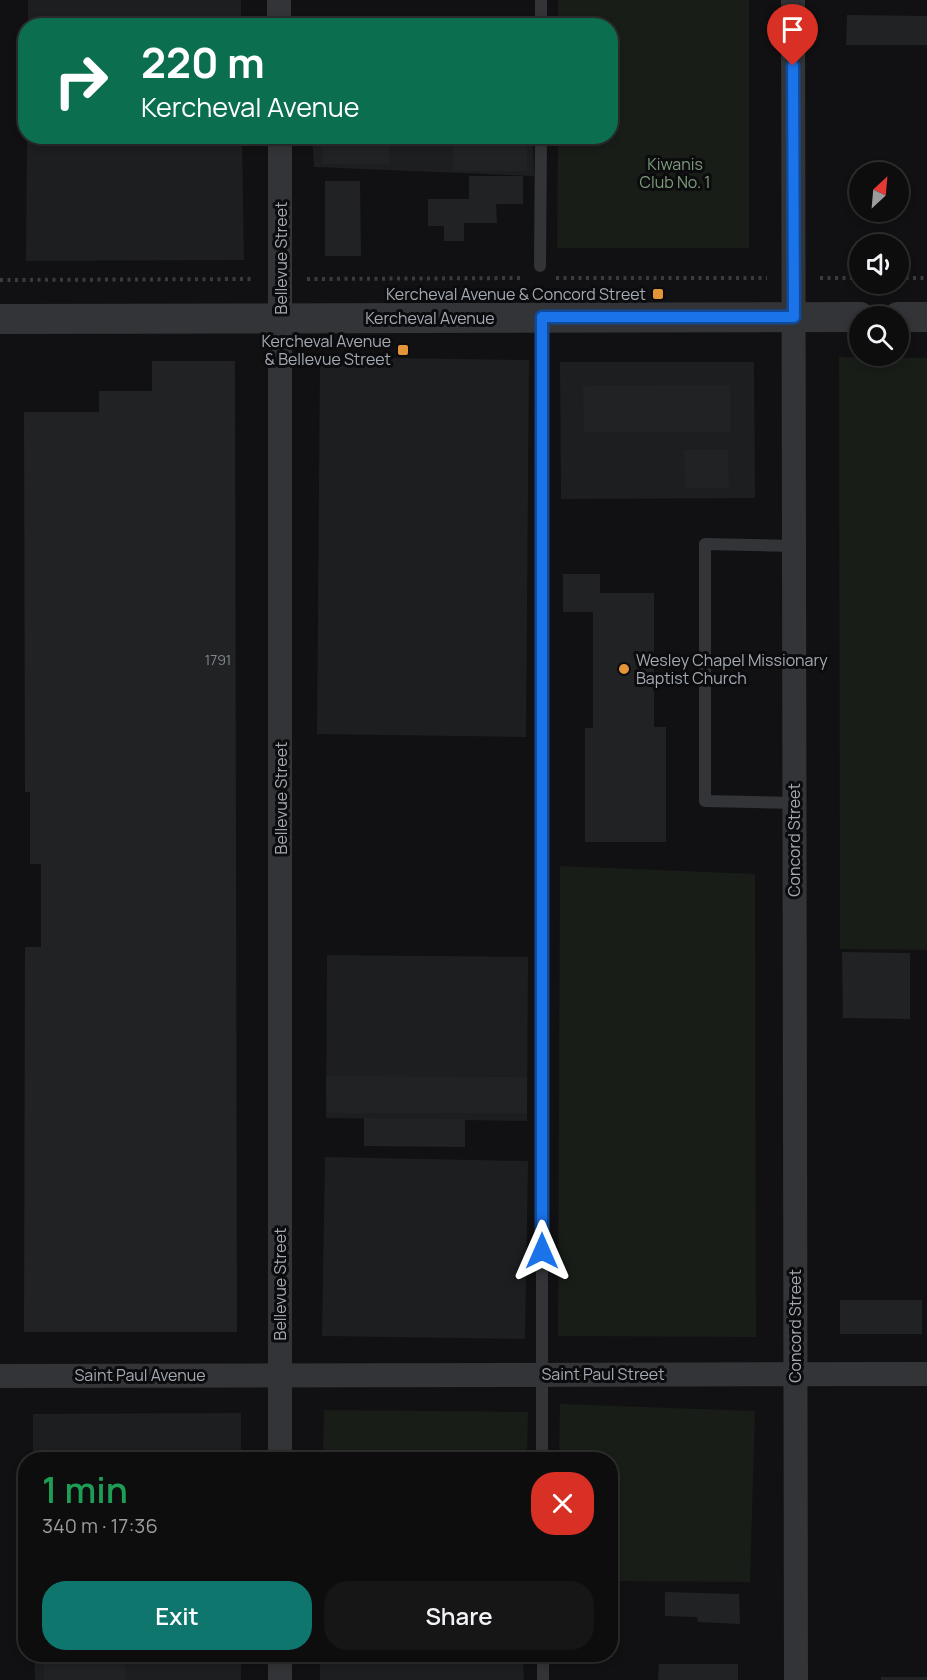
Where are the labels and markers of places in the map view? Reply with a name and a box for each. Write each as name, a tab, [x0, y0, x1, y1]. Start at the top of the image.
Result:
pin	[767, 4, 818, 66]
place label: Kercheval Avenue & Concord Street	[386, 283, 646, 305]
marker: Kercheval Avenue & Concord Street	[651, 287, 665, 301]
place label: Kercheval Avenue & Bellevue Street	[262, 330, 391, 370]
marker: Kercheval Avenue & Bellevue Street	[396, 343, 410, 357]
place label: Wesley Chapel Missionary Baptist Church	[636, 649, 828, 689]
marker: Wesley Chapel Missionary Baptist Church	[617, 662, 631, 676]

